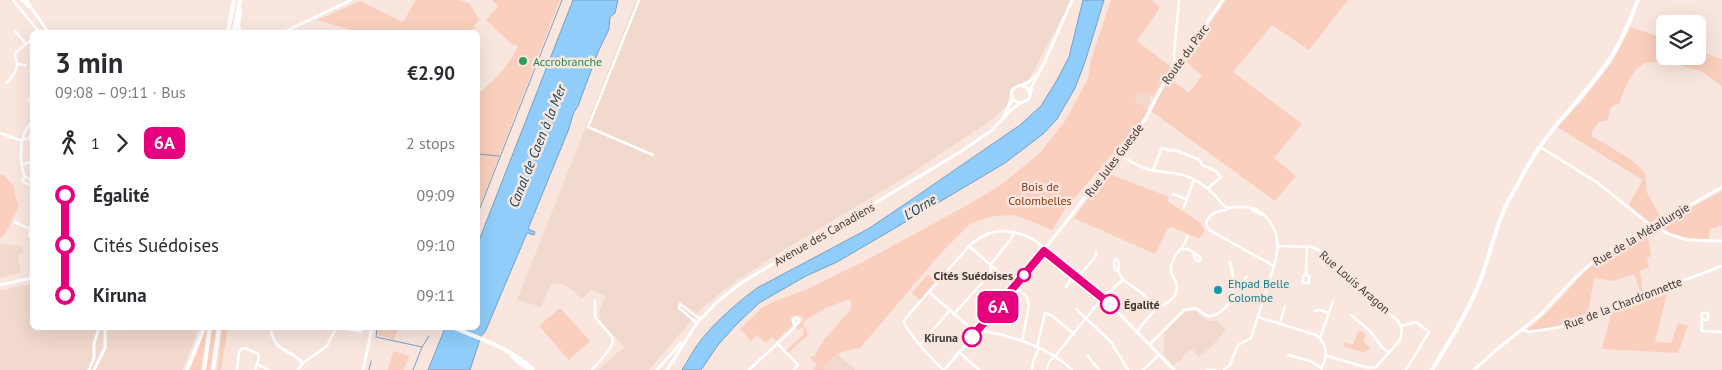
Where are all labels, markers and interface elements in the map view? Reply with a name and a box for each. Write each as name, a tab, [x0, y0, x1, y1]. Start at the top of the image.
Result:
map controls	[1656, 15, 1706, 65]
button: layers	[1656, 15, 1706, 65]
street label: Route du Parc	[1158, 21, 1212, 87]
text: 3 min	[55, 44, 123, 81]
place label: Accrobranche	[533, 54, 602, 69]
marker: Accrobranche	[517, 55, 529, 67]
text: €2.90	[407, 61, 455, 85]
water label: Canal de Caen à la Mer	[504, 81, 570, 210]
text: 09:08 – 09:11 · Bus	[55, 82, 186, 102]
street label: Rue Jules Guesde	[1081, 120, 1147, 200]
icon: walk	[55, 129, 83, 157]
icon: forward	[108, 129, 136, 157]
text: 6A	[154, 131, 175, 154]
text: 1	[91, 133, 100, 153]
text: 2 stops	[406, 133, 455, 153]
park label: Bois de Colombelles	[1008, 179, 1072, 208]
text: Égalité	[93, 183, 149, 207]
text: 09:09	[417, 185, 455, 205]
water label: L'Orne	[900, 190, 940, 224]
street label: Avenue des Canadiens	[771, 199, 877, 269]
street label: Rue de la Métallurgie	[1590, 199, 1692, 269]
text: Cités Suédoises	[93, 233, 219, 257]
text: 09:10	[417, 235, 455, 255]
street label: Rue Louis Aragon	[1317, 247, 1393, 317]
place label: Cités Suédoises	[933, 268, 1013, 283]
marker: Cités Suédoises	[1017, 268, 1031, 282]
street label: Rue de la Chardronnette	[1562, 274, 1684, 332]
place label: Ehpad Belle Colombe	[1228, 276, 1289, 305]
text: Kiruna	[93, 283, 147, 307]
marker: Ehpad Belle Colombe	[1212, 284, 1224, 296]
text: 09:11	[417, 285, 455, 305]
line badge: 6A	[976, 291, 1020, 323]
marker: Égalité	[1100, 294, 1120, 314]
text: 6A	[987, 295, 1009, 318]
place label: Égalité	[1124, 297, 1160, 312]
marker: Kiruna	[962, 327, 982, 347]
place label: Kiruna	[924, 330, 958, 345]

